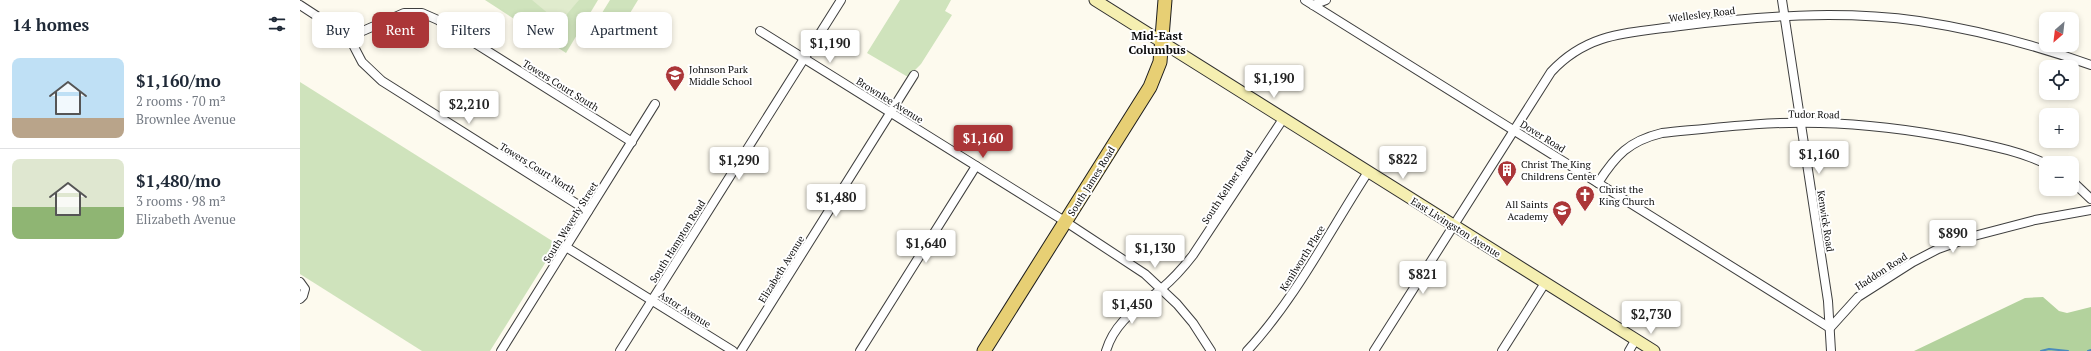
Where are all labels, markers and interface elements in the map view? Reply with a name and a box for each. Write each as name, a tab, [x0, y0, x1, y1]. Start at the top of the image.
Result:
street label: Wellesley Road	[1668, 4, 1736, 25]
chip: Buy	[312, 12, 364, 48]
chip: Rent	[372, 12, 429, 48]
chip: Filters	[437, 12, 505, 48]
chip: New	[513, 12, 568, 48]
chip: Apartment	[576, 12, 672, 48]
north arrow	[2039, 12, 2079, 52]
map controls	[2039, 12, 2079, 196]
text: 14 homes	[12, 13, 89, 36]
icon: filters	[266, 13, 288, 35]
district label: Mid-East Columbus	[1128, 28, 1186, 57]
pin: $1,190	[797, 30, 863, 64]
text: $1,190	[810, 34, 850, 52]
street label: Towers Court South	[520, 57, 601, 114]
button: locate	[2039, 60, 2079, 100]
place label: Johnson Park Middle School	[689, 63, 752, 88]
school or university icon: Johnson Park Middle School	[664, 64, 686, 92]
pin: $1,190	[1241, 65, 1307, 99]
text: $1,160/mo	[136, 69, 221, 92]
text: $1,190	[1254, 69, 1294, 87]
icon: home	[44, 74, 92, 122]
street label: Brownlee Avenue	[854, 75, 926, 126]
pin: $2,210	[436, 91, 502, 125]
text: 2 rooms · 70 m²	[136, 92, 226, 110]
text: $2,210	[449, 95, 489, 113]
street label: Tudor Road	[1788, 108, 1840, 121]
button: +	[2039, 108, 2079, 148]
text: Brownlee Avenue	[136, 110, 236, 128]
street label: Dover Road	[1518, 117, 1568, 156]
pin: $1,160	[950, 125, 1016, 159]
text: $1,160	[963, 129, 1003, 147]
street label: Towers Court North	[497, 140, 578, 197]
pin: $1,160	[1786, 141, 1852, 175]
street label: South James Road	[1065, 144, 1118, 219]
text: $1,160	[1799, 145, 1839, 163]
pin: $822	[1379, 146, 1427, 180]
pin: $1,290	[706, 147, 772, 181]
street label: South Kellner Road	[1199, 148, 1256, 227]
text: $822	[1388, 150, 1418, 168]
text: $1,290	[719, 151, 759, 169]
button: −	[2039, 156, 2079, 196]
place label: Christ The King Childrens Center	[1521, 158, 1596, 183]
building icon: Christ The King Childrens Center	[1496, 159, 1518, 187]
text: $1,480/mo	[136, 169, 221, 192]
icon: home	[44, 175, 92, 223]
street label: South Waverly Street	[540, 179, 601, 265]
place label: Christ the King Church	[1599, 183, 1655, 208]
pin: $1,480	[803, 184, 869, 218]
church icon: Christ the King Church	[1574, 184, 1596, 212]
text: $1,480	[816, 188, 856, 206]
street label: Kenwick Road	[1814, 190, 1837, 253]
text: 3 rooms · 98 m²	[136, 192, 226, 210]
street label: East Livingston Avenue	[1408, 194, 1503, 260]
street label: South Hampton Road	[647, 197, 708, 285]
place label: All Saints Academy	[1505, 198, 1549, 223]
school or university icon: All Saints Academy	[1551, 199, 1573, 227]
text: Elizabeth Avenue	[136, 210, 236, 228]
pin: $890	[1929, 220, 1977, 254]
street label: Kenilworth Place	[1277, 223, 1328, 294]
text: $890	[1938, 224, 1968, 242]
pin: $1,640	[893, 230, 959, 264]
street label: Elizabeth Avenue	[756, 233, 807, 305]
text: $1,640	[906, 234, 946, 252]
pin: $1,130	[1122, 235, 1188, 269]
text: $1,130	[1135, 239, 1175, 257]
street label: Haddon Road	[1853, 249, 1910, 293]
pin: $821	[1399, 261, 1447, 295]
text: $821	[1408, 265, 1438, 283]
street label: Astor Avenue	[656, 288, 713, 331]
pin: $1,450	[1099, 291, 1165, 325]
text: $1,450	[1112, 295, 1152, 313]
pin: $2,730	[1618, 301, 1684, 335]
text: $2,730	[1631, 305, 1671, 323]

